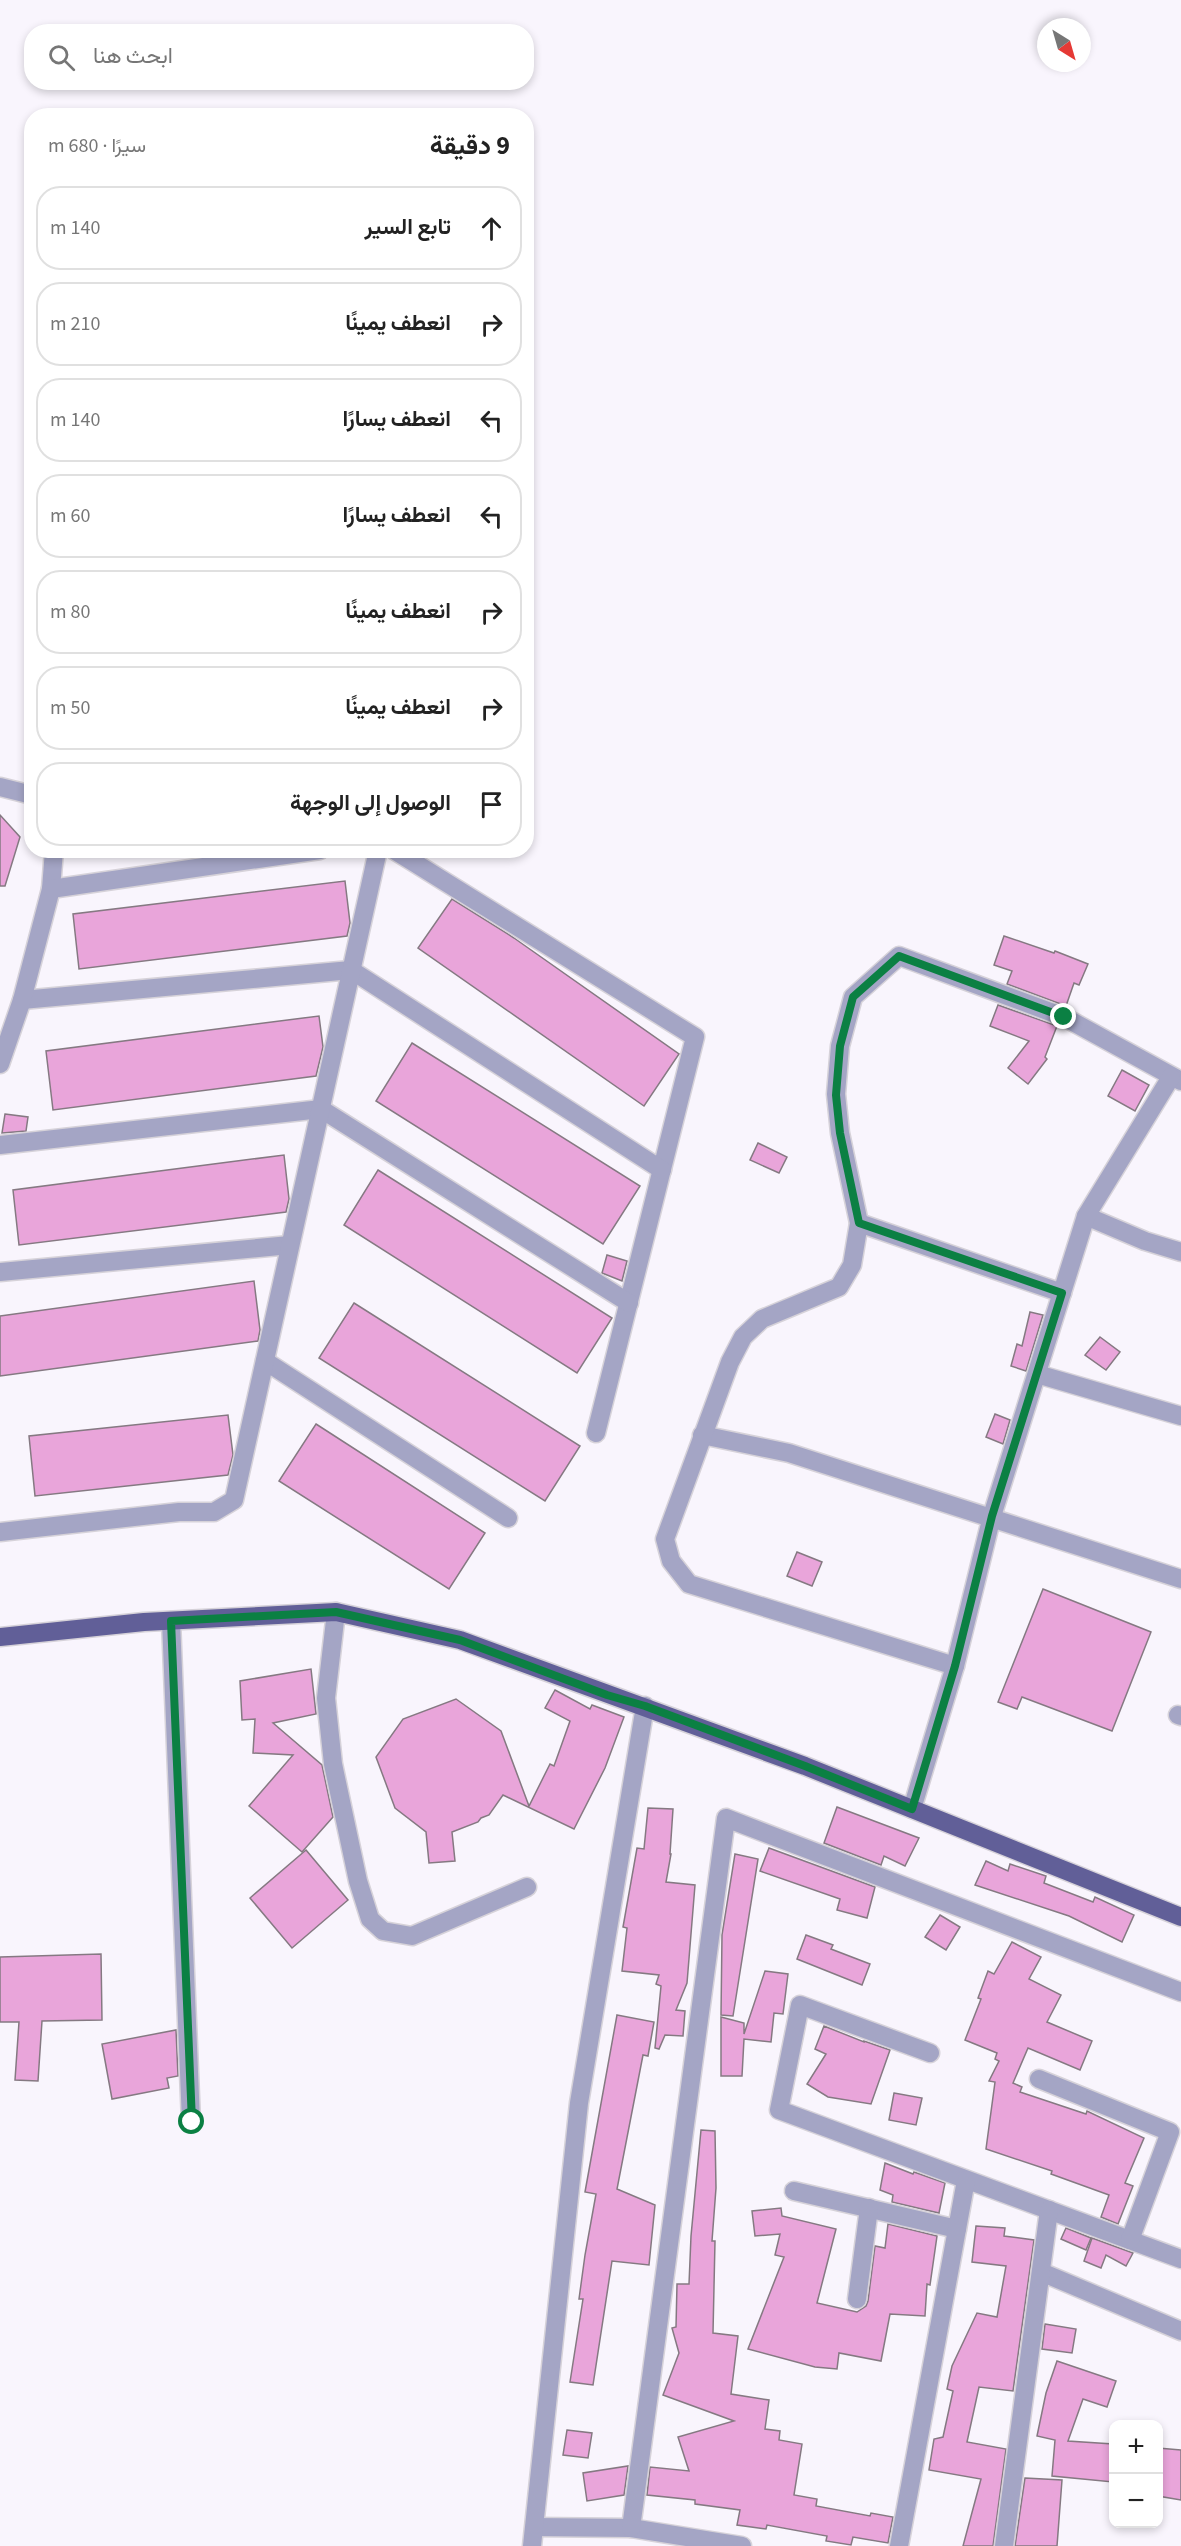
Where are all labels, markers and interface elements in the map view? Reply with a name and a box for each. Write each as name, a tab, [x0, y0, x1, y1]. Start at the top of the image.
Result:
north arrow	[1037, 18, 1091, 72]
search box	[24, 24, 534, 90]
text: ابحث هنا	[93, 40, 173, 72]
icon: search	[45, 41, 78, 74]
text: 9 دقيقة	[430, 127, 510, 164]
text: سيرًا · 680 m	[48, 132, 146, 160]
text: تابع السير	[365, 211, 451, 243]
icon: ahead	[475, 212, 508, 245]
text: 140 m	[50, 214, 100, 242]
text: انعطف يمينًا	[345, 307, 451, 339]
icon: right	[475, 308, 508, 341]
text: 210 m	[50, 310, 100, 338]
text: انعطف يسارًا	[342, 403, 451, 435]
icon: left	[475, 404, 508, 437]
text: 140 m	[50, 406, 100, 434]
text: انعطف يسارًا	[342, 499, 451, 531]
icon: left	[475, 500, 508, 533]
text: 60 m	[50, 502, 90, 530]
text: انعطف يمينًا	[345, 595, 451, 627]
icon: right	[475, 596, 508, 629]
text: 80 m	[50, 598, 90, 626]
text: انعطف يمينًا	[345, 691, 451, 723]
icon: right	[475, 692, 508, 725]
text: 50 m	[50, 694, 90, 722]
text: الوصول إلى الوجهة	[290, 787, 451, 819]
icon: arrive	[475, 788, 508, 821]
route end	[1050, 1003, 1076, 1029]
route start	[178, 2108, 204, 2134]
map controls	[1109, 2420, 1163, 2528]
button: +	[1109, 2420, 1163, 2474]
button: −	[1109, 2474, 1163, 2528]

